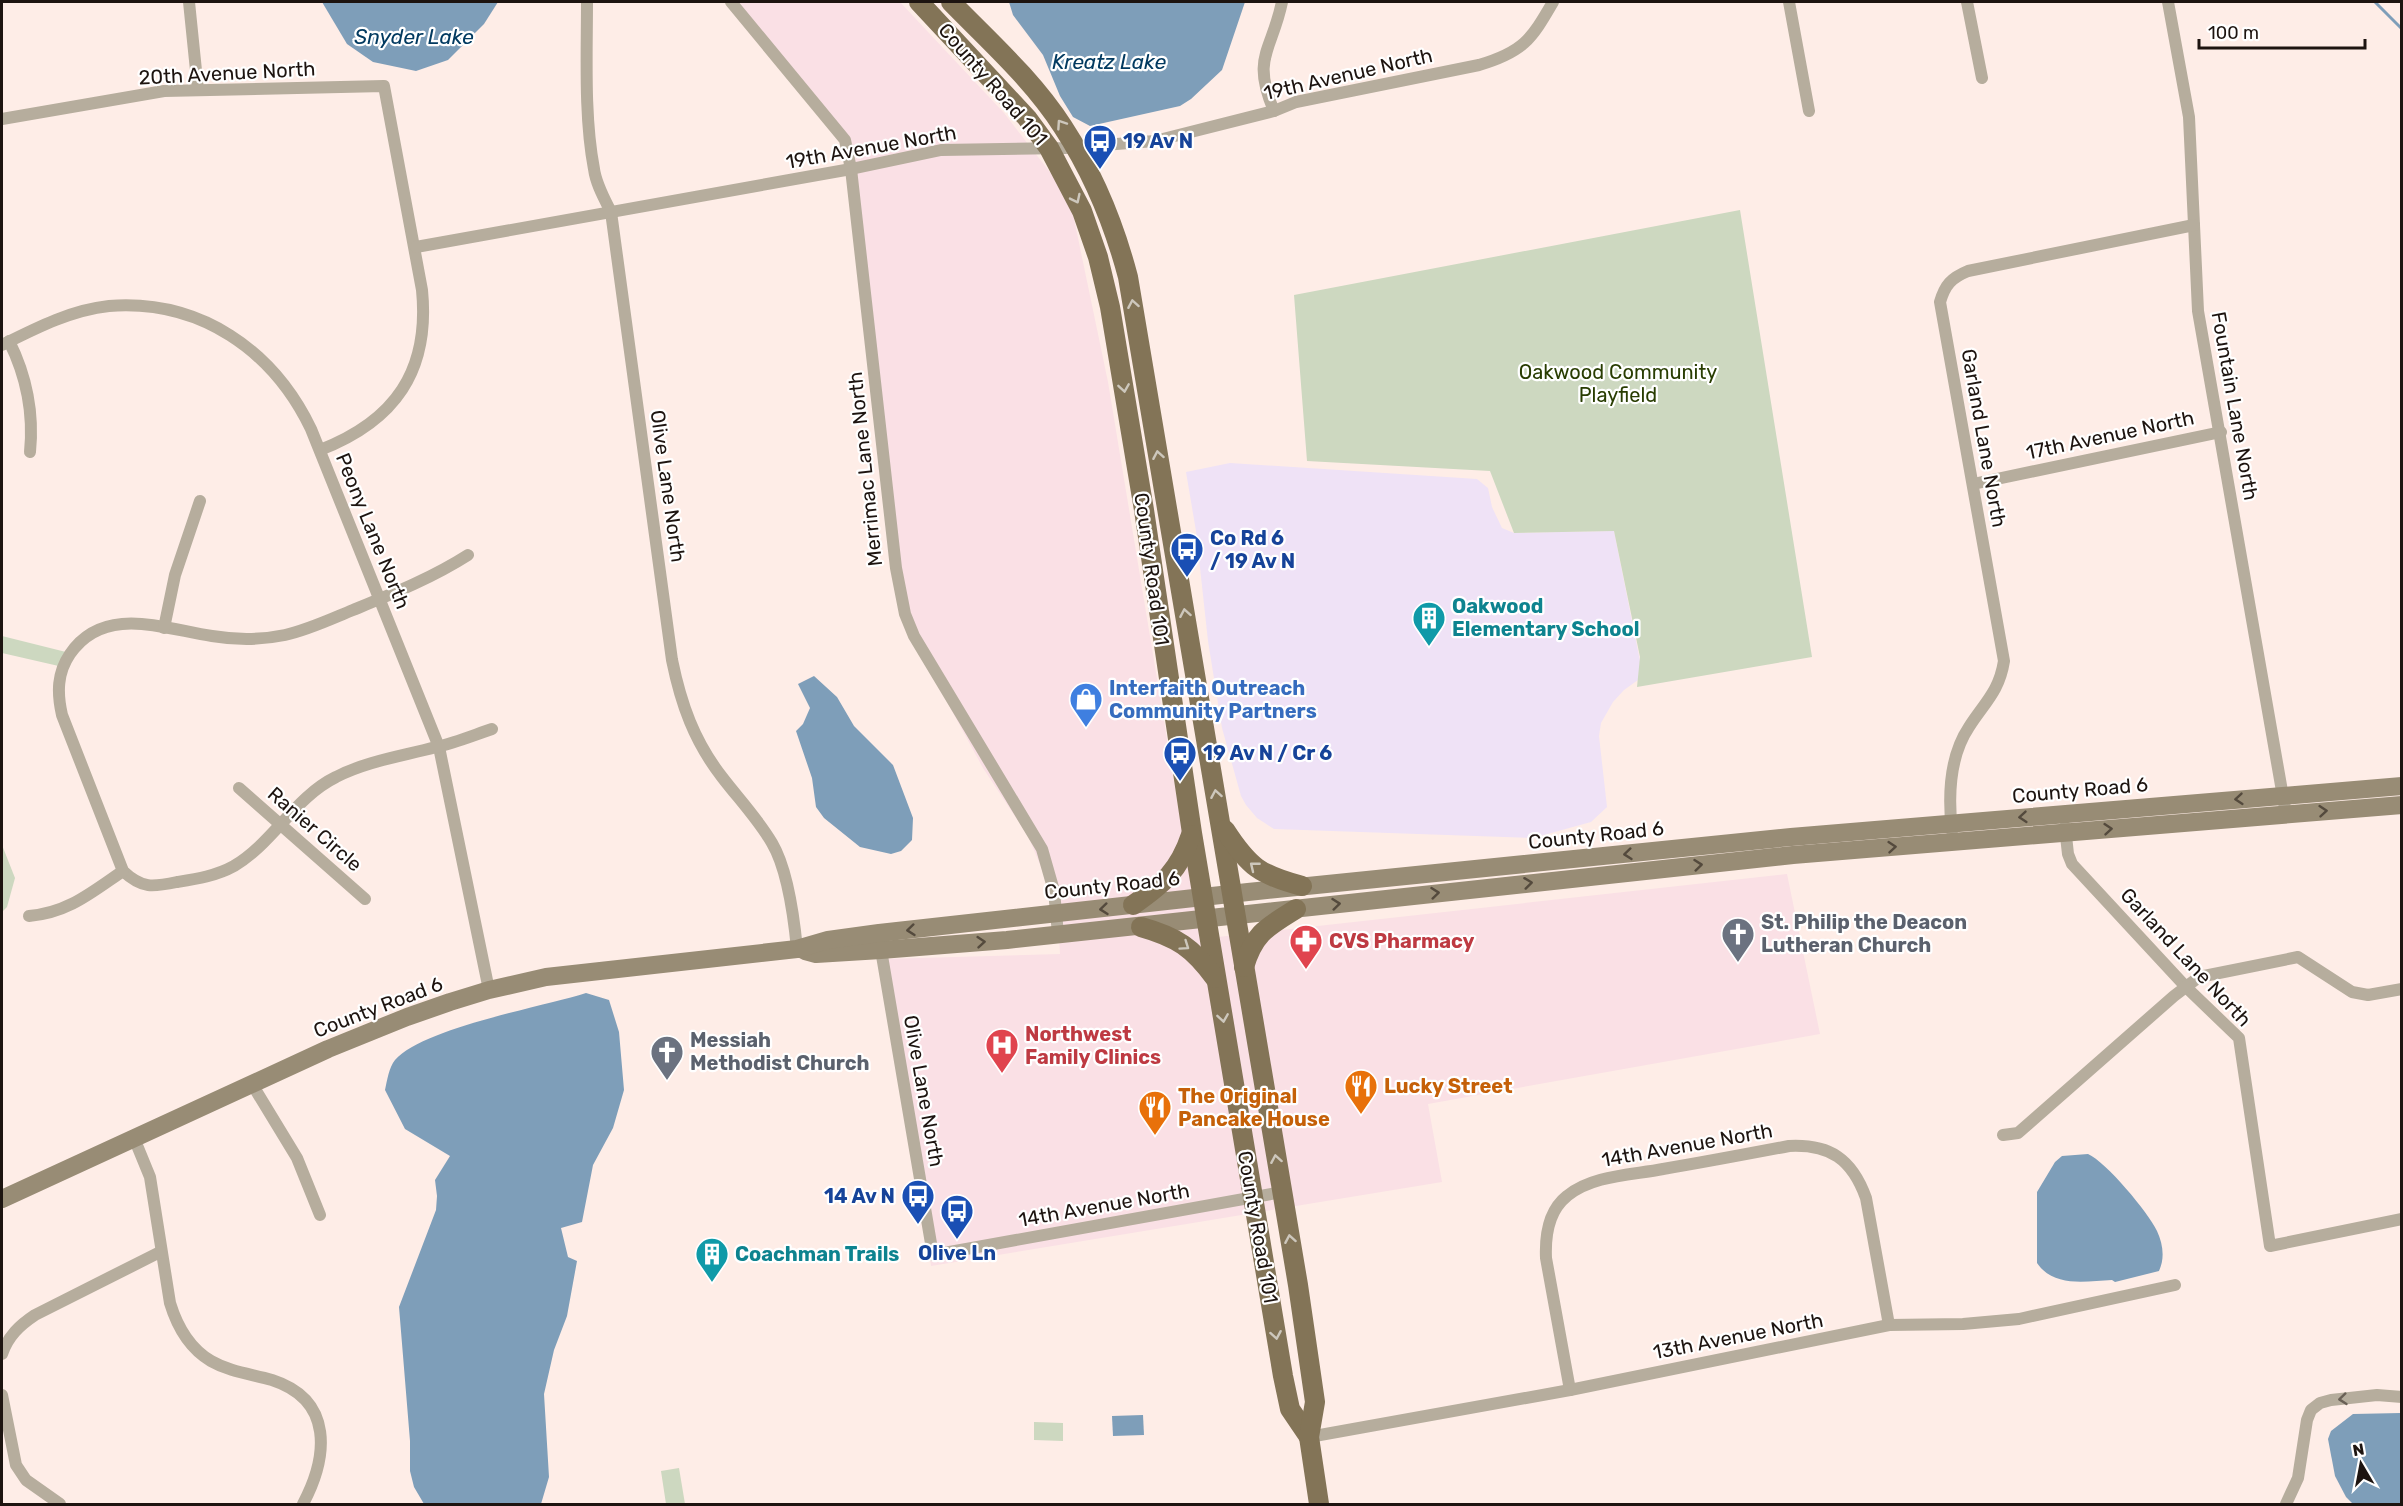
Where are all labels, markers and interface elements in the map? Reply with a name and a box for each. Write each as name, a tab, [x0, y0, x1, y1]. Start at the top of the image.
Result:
scale bar	[2199, 12, 2366, 50]
street label: County Road 101	[933, 18, 1053, 150]
text: 100 m	[2208, 22, 2259, 44]
water label: Snyder Lake	[354, 24, 474, 49]
street label: 19th Avenue North	[1261, 43, 1435, 105]
water label: Kreatz Lake	[1052, 49, 1166, 74]
street label: 20th Avenue North	[138, 56, 316, 90]
street label: 19th Avenue North	[784, 120, 958, 174]
one-way arrow	[1057, 120, 1068, 131]
bus stop icon: 19 Av N	[1082, 123, 1118, 170]
place label: 19 Av N	[1123, 129, 1193, 153]
one-way arrow	[1069, 193, 1081, 204]
one-way arrow	[1127, 299, 1140, 309]
street label: Fountain Lane North	[2207, 310, 2263, 502]
street label: Garland Lane North	[1957, 347, 2011, 529]
park label: Oakwood Community Playfield	[1519, 360, 1717, 407]
street label: Merrimac Lane North	[843, 371, 887, 567]
one-way arrow	[1117, 383, 1129, 392]
street label: 17th Avenue North	[2024, 405, 2196, 465]
street label: Olive Lane North	[645, 408, 691, 564]
street label: Peony Lane North	[331, 450, 415, 612]
one-way arrow	[1152, 450, 1165, 460]
street label: County Road 101	[1129, 491, 1175, 647]
place label: Co Rd 6 / 19 Av N	[1210, 526, 1295, 573]
bus stop icon: Co Rd 6 / 19 Av N	[1169, 531, 1205, 578]
place label: Oakwood Elementary School	[1452, 594, 1639, 641]
building icon: Oakwood Elementary School	[1411, 600, 1447, 647]
one-way arrow	[1179, 608, 1192, 618]
place label: Interfaith Outreach Community Partners	[1109, 676, 1317, 723]
shop icon: Interfaith Outreach Community Partners	[1068, 681, 1104, 728]
bus stop icon: 19 Av N / Cr 6	[1162, 735, 1198, 782]
place label: 19 Av N / Cr 6	[1203, 741, 1332, 765]
street label: County Road 6	[2011, 772, 2149, 808]
street label: Ranier Circle	[263, 782, 367, 876]
one-way arrow	[1210, 790, 1223, 800]
one-way arrow	[2234, 792, 2243, 805]
one-way arrow	[2318, 805, 2327, 818]
one-way arrow	[2019, 810, 2028, 823]
street label: County Road 6	[1527, 816, 1665, 854]
one-way arrow	[2103, 823, 2112, 836]
one-way arrow	[1888, 840, 1897, 853]
one-way arrow	[1624, 847, 1633, 860]
one-way arrow	[1694, 859, 1703, 872]
one-way arrow	[1250, 862, 1261, 873]
street label: County Road 6	[1043, 866, 1181, 904]
one-way arrow	[1523, 877, 1533, 890]
street label: Garland Lane North	[2116, 883, 2256, 1031]
one-way arrow	[1431, 888, 1440, 900]
one-way arrow	[1332, 899, 1341, 911]
one-way arrow	[1100, 902, 1109, 914]
place label: St. Philip the Deacon Lutheran Church	[1761, 910, 1967, 957]
church icon: St. Philip the Deacon Lutheran Church	[1720, 916, 1756, 963]
one-way arrow	[906, 923, 915, 936]
pharmacy icon: CVS Pharmacy	[1288, 923, 1324, 970]
place label: CVS Pharmacy	[1329, 929, 1475, 953]
one-way arrow	[976, 936, 985, 949]
one-way arrow	[1179, 939, 1190, 950]
street label: County Road 6	[310, 971, 446, 1043]
street label: Olive Lane North	[899, 1013, 949, 1169]
one-way arrow	[1217, 1014, 1229, 1023]
place label: Northwest Family Clinics	[1025, 1022, 1161, 1069]
hospital icon: Northwest Family Clinics	[984, 1027, 1020, 1074]
place label: Messiah Methodist Church	[690, 1028, 870, 1075]
church icon: Messiah Methodist Church	[649, 1034, 685, 1081]
restaurant icon: Lucky Street	[1343, 1068, 1379, 1115]
place label: Lucky Street	[1384, 1074, 1512, 1098]
place label: The Original Pancake House	[1178, 1084, 1330, 1131]
restaurant icon: The Original Pancake House	[1137, 1089, 1173, 1136]
street label: 14th Avenue North	[1600, 1118, 1774, 1172]
street label: County Road 101	[1233, 1149, 1283, 1305]
one-way arrow	[1271, 1154, 1283, 1164]
bus stop icon: 14 Av N	[900, 1178, 936, 1225]
street label: 14th Avenue North	[1017, 1178, 1191, 1232]
place label: 14 Av N	[824, 1184, 895, 1208]
bus stop icon: Olive Ln	[939, 1193, 975, 1240]
one-way arrow	[1285, 1234, 1297, 1243]
building icon: Coachman Trails	[694, 1236, 730, 1283]
place label: Olive Ln	[918, 1241, 996, 1265]
place label: Coachman Trails	[735, 1242, 899, 1266]
street label: 13th Avenue North	[1651, 1308, 1825, 1364]
one-way arrow	[1269, 1330, 1282, 1340]
one-way arrow	[2339, 1392, 2348, 1405]
north arrow	[2331, 1434, 2391, 1494]
text: N	[2351, 1439, 2366, 1460]

